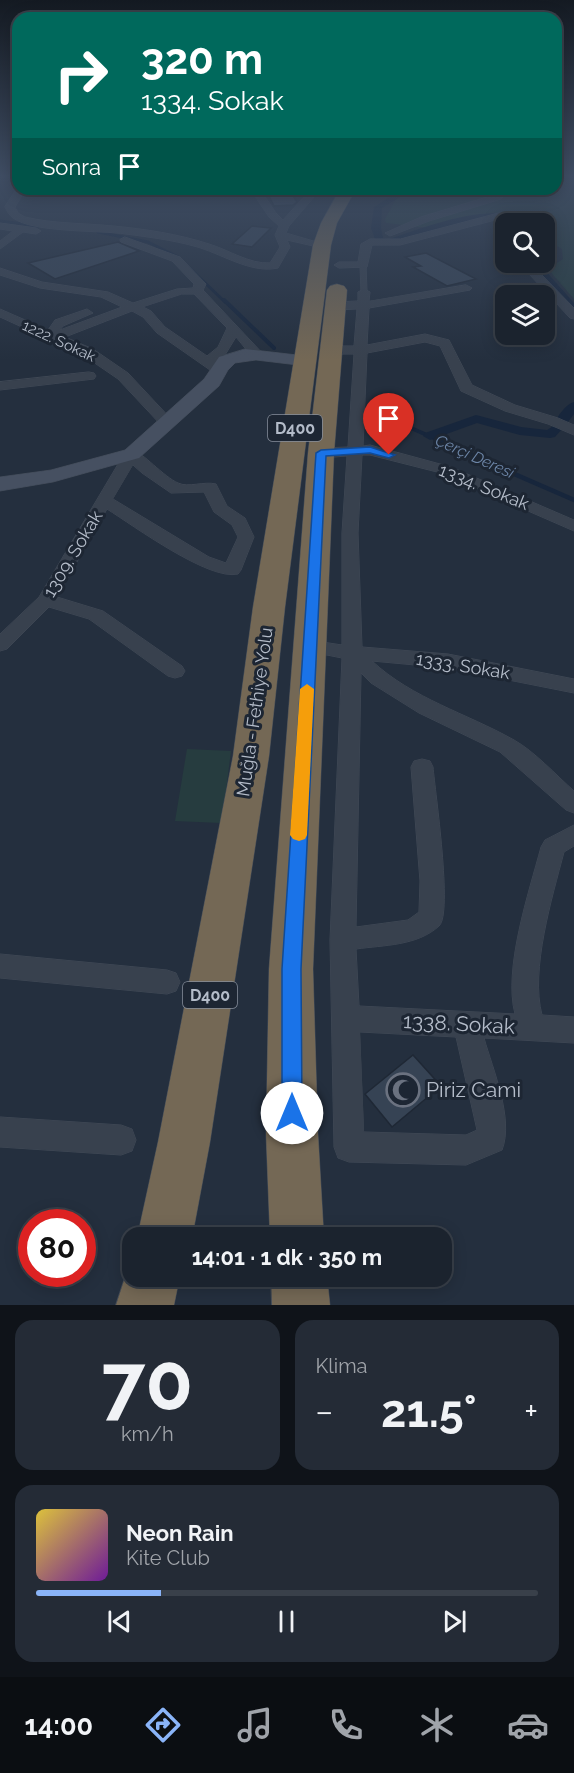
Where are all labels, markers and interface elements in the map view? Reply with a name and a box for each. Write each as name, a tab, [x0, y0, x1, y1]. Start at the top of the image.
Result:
text: 320 m	[141, 35, 263, 84]
icon: right	[42, 36, 120, 114]
text: 1334. Sokak	[141, 85, 284, 116]
icon: arrive	[113, 150, 146, 183]
text: Sonra	[42, 154, 101, 180]
map controls	[495, 213, 555, 345]
button: search	[495, 213, 555, 273]
button: layers	[495, 285, 555, 345]
street label: 1222. Sokak	[20, 316, 98, 366]
pin	[363, 393, 414, 455]
icon: arrive	[372, 402, 405, 435]
road number: D400	[268, 415, 322, 441]
water label: Çerçi Deresi	[432, 431, 518, 483]
street label: 1334. Sokak	[436, 459, 533, 514]
street label: 1309. Sokak	[38, 506, 107, 601]
street label: Muğla - Fethiye Yolu	[232, 626, 277, 798]
street label: 1333. Sokak	[415, 648, 512, 683]
road number: D400	[183, 982, 237, 1008]
street label: 1338. Sokak	[402, 1008, 516, 1039]
mosque icon: Piriz Cami	[385, 1072, 421, 1108]
place label: Piriz Cami	[426, 1077, 521, 1102]
position arrow	[260, 1081, 324, 1145]
speed limit sign: 80	[18, 1209, 96, 1287]
text: 14:01 · 1 dk · 350 m	[192, 1244, 382, 1270]
text: 70	[101, 1337, 193, 1428]
text: Klima	[316, 1354, 367, 1378]
text: 21.5°	[381, 1385, 477, 1438]
text: −	[316, 1392, 333, 1431]
text: +	[524, 1392, 538, 1431]
text: km/h	[121, 1422, 174, 1446]
text: Neon Rain	[126, 1520, 234, 1546]
text: Kite Club	[126, 1546, 210, 1570]
icon: previous	[103, 1605, 136, 1638]
icon: pause	[270, 1605, 303, 1638]
icon: next	[438, 1605, 471, 1638]
icon: directions	[142, 1704, 184, 1746]
icon: music	[234, 1704, 276, 1746]
icon: phone	[325, 1704, 367, 1746]
icon: climate	[416, 1704, 458, 1746]
icon: car	[507, 1704, 549, 1746]
text: 14:00	[25, 1710, 93, 1741]

